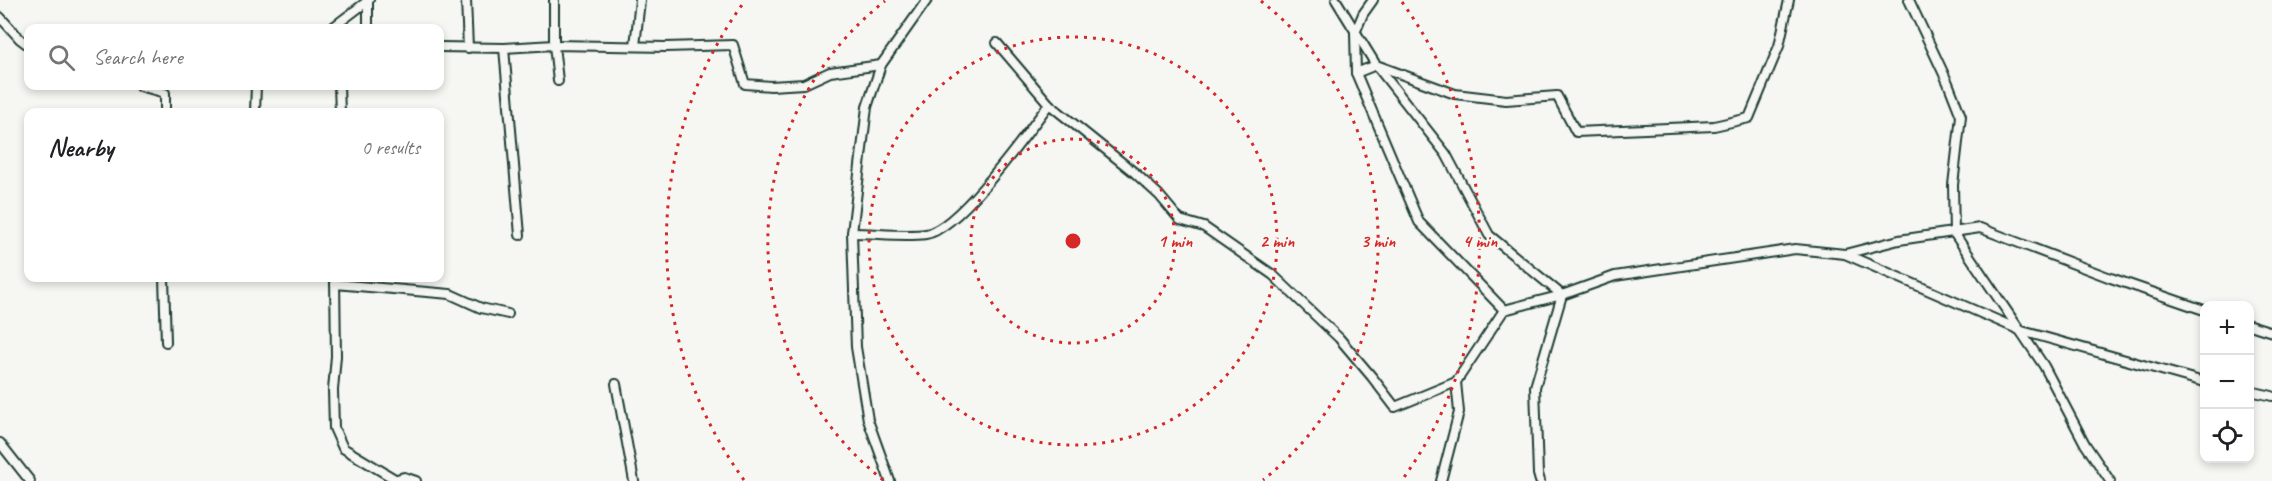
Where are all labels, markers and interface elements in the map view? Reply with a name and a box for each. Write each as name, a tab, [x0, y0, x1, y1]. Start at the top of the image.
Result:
search box	[24, 24, 444, 90]
icon: search	[45, 41, 78, 74]
text: Search here	[93, 43, 183, 71]
text: Nearby	[48, 131, 113, 164]
text: 0 results	[361, 135, 420, 160]
text: 1 min	[1158, 230, 1193, 252]
text: 2 min	[1260, 230, 1295, 252]
text: 3 min	[1361, 230, 1396, 252]
text: 4 min	[1463, 230, 1498, 252]
centre of rings	[1063, 231, 1083, 251]
map controls	[2200, 301, 2254, 463]
button: +	[2200, 301, 2254, 355]
button: −	[2200, 355, 2254, 409]
button: locate	[2200, 409, 2254, 463]

